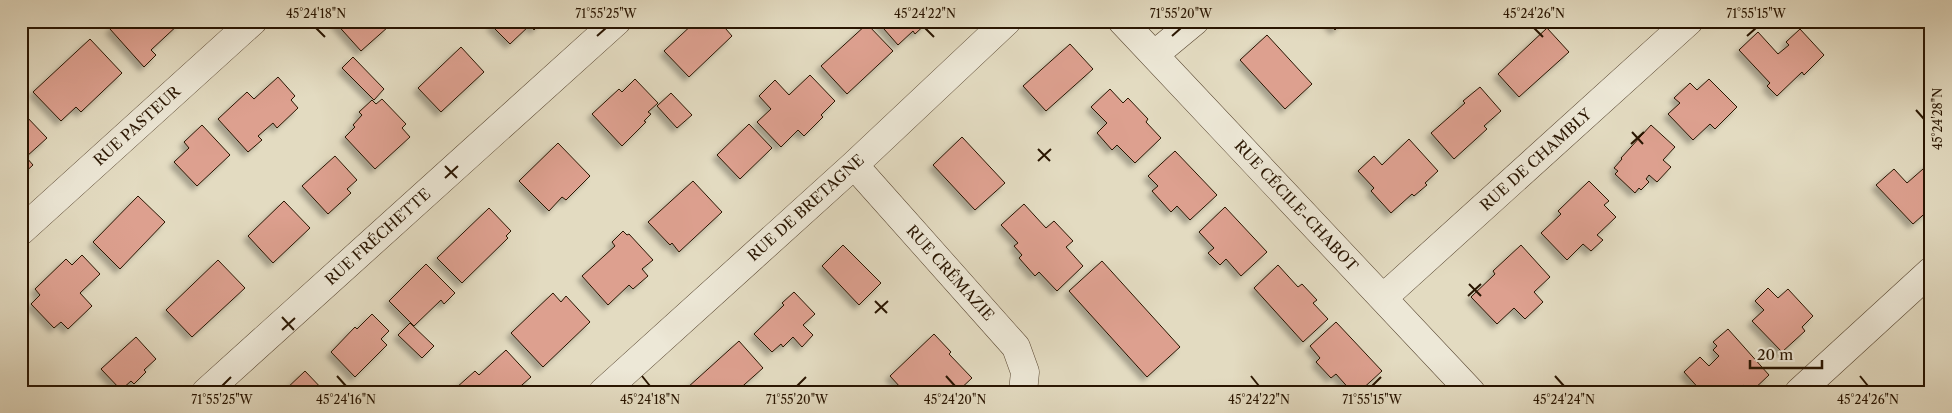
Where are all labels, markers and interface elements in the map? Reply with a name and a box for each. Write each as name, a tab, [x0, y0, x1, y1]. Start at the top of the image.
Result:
text: 45°24'18"N	[286, 6, 346, 21]
text: 71°55'25"W	[575, 6, 638, 21]
text: 45°24'22"N	[894, 6, 956, 21]
text: 71°55'20"W	[1150, 6, 1213, 21]
text: 45°24'26"N	[1503, 6, 1565, 21]
text: 71°55'15"W	[1726, 6, 1787, 21]
street label: RUE PASTEUR	[89, 81, 185, 170]
text: 45°24'28"N	[1930, 88, 1945, 150]
street label: RUE DE CHAMBLY	[1476, 104, 1596, 215]
street label: RUE CÉCILE-CHABOT	[1231, 136, 1363, 276]
street label: RUE DE BRETAGNE	[743, 150, 868, 265]
street label: RUE FRÉCHETTE	[321, 184, 434, 289]
street label: RUE CRÉMAZIE	[903, 221, 998, 324]
scale bar	[1750, 338, 1822, 370]
text: 20 m	[1757, 345, 1793, 364]
text: 71°55'25"W	[191, 392, 254, 407]
text: 45°24'16"N	[316, 392, 376, 407]
text: 45°24'18"N	[620, 392, 680, 407]
text: 71°55'20"W	[766, 392, 829, 407]
text: 45°24'20"N	[924, 392, 986, 407]
text: 45°24'22"N	[1228, 392, 1290, 407]
text: 71°55'15"W	[1342, 392, 1403, 407]
text: 45°24'24"N	[1533, 392, 1595, 407]
text: 45°24'26"N	[1837, 392, 1899, 407]

